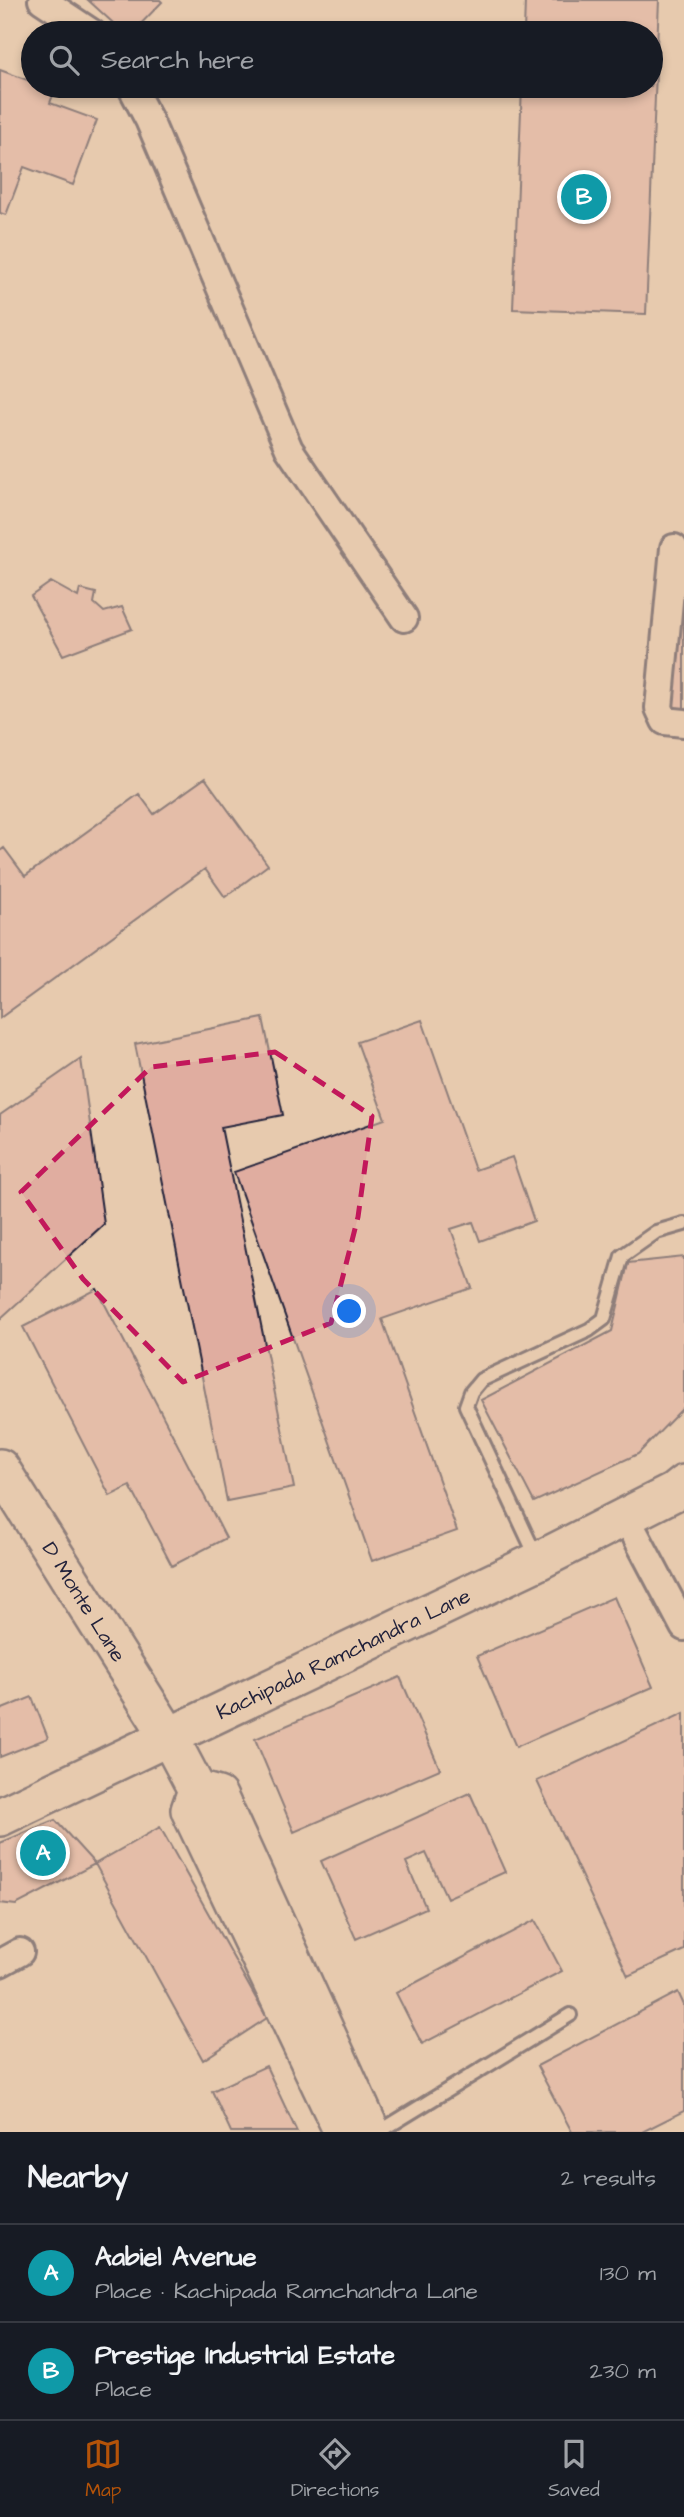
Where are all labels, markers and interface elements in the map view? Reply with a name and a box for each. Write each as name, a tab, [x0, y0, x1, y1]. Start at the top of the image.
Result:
search box	[21, 21, 663, 98]
icon: search	[45, 41, 83, 79]
text: Search here	[101, 42, 254, 78]
pin: B	[561, 171, 607, 223]
your location	[332, 1294, 366, 1328]
street label: D Monte Lane	[35, 1536, 133, 1667]
street label: Kachipada Ramchandra Lane	[211, 1581, 475, 1727]
pin: A	[20, 1827, 66, 1879]
text: Nearby	[28, 2157, 128, 2199]
text: 2 results	[561, 2162, 656, 2194]
text: Aabiel Avenue	[95, 2239, 256, 2275]
text: A	[44, 2257, 58, 2289]
text: 130 m	[600, 2257, 656, 2289]
text: Place · Kachipada Ramchandra Lane	[95, 2275, 478, 2307]
text: Prestige Industrial Estate	[95, 2337, 395, 2373]
text: B	[43, 2355, 59, 2387]
text: 230 m	[590, 2355, 656, 2387]
text: Place	[95, 2373, 152, 2405]
tab: Map	[84, 2435, 122, 2504]
tab: Directions	[291, 2435, 379, 2504]
tab: Saved	[548, 2435, 600, 2504]

